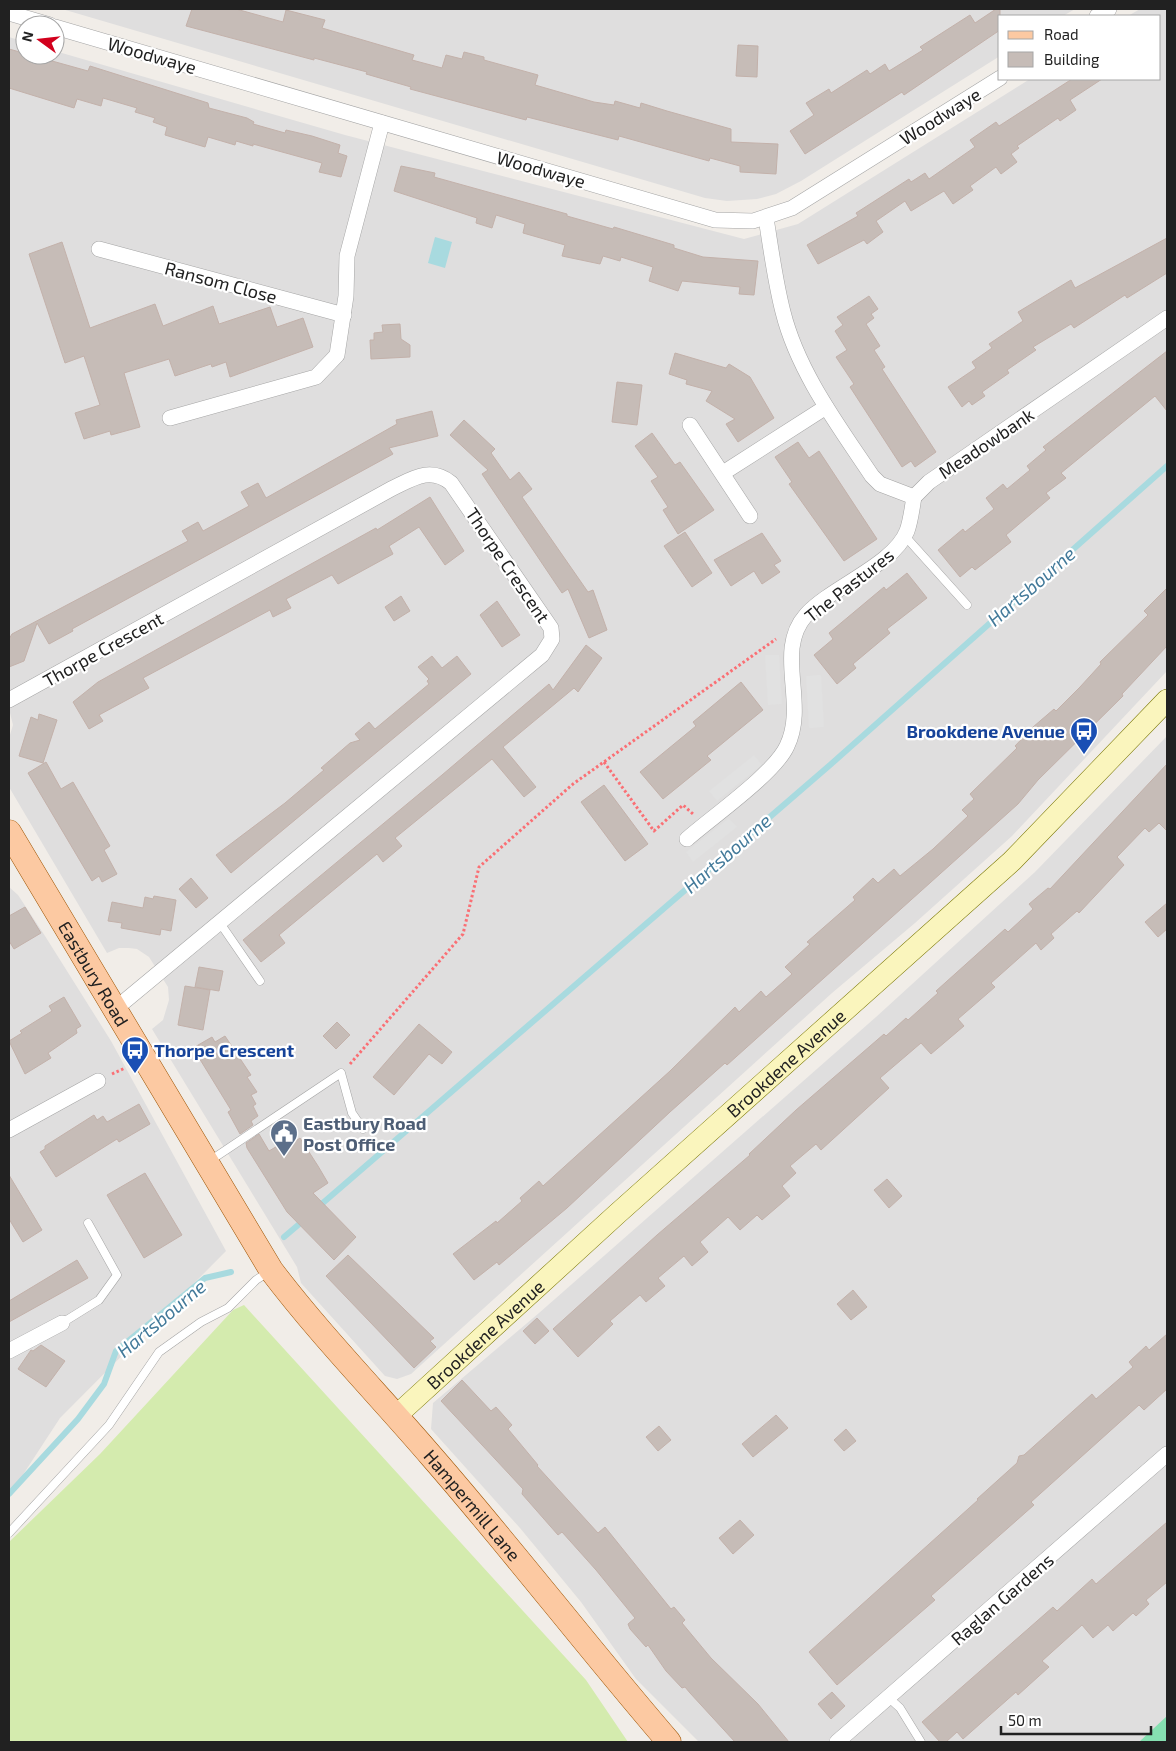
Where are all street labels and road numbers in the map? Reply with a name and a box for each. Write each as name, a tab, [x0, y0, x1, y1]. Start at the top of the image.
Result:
street label: Woodwaye	[105, 32, 199, 78]
street label: Woodwaye	[895, 82, 985, 150]
street label: Woodwaye	[494, 146, 588, 192]
street label: Ransom Close	[162, 256, 280, 308]
street label: Meadowbank	[934, 403, 1038, 483]
street label: Thorpe Crescent	[461, 503, 555, 627]
street label: The Pastures	[800, 543, 898, 627]
street label: Thorpe Crescent	[39, 607, 167, 691]
street label: Eastbury Road	[54, 917, 134, 1030]
street label: Brookdene Avenue	[722, 1004, 850, 1122]
street label: Brookdene Avenue	[422, 1275, 549, 1394]
street label: Hampermill Lane	[419, 1445, 526, 1565]
street label: Raglan Gardens	[946, 1549, 1058, 1649]

